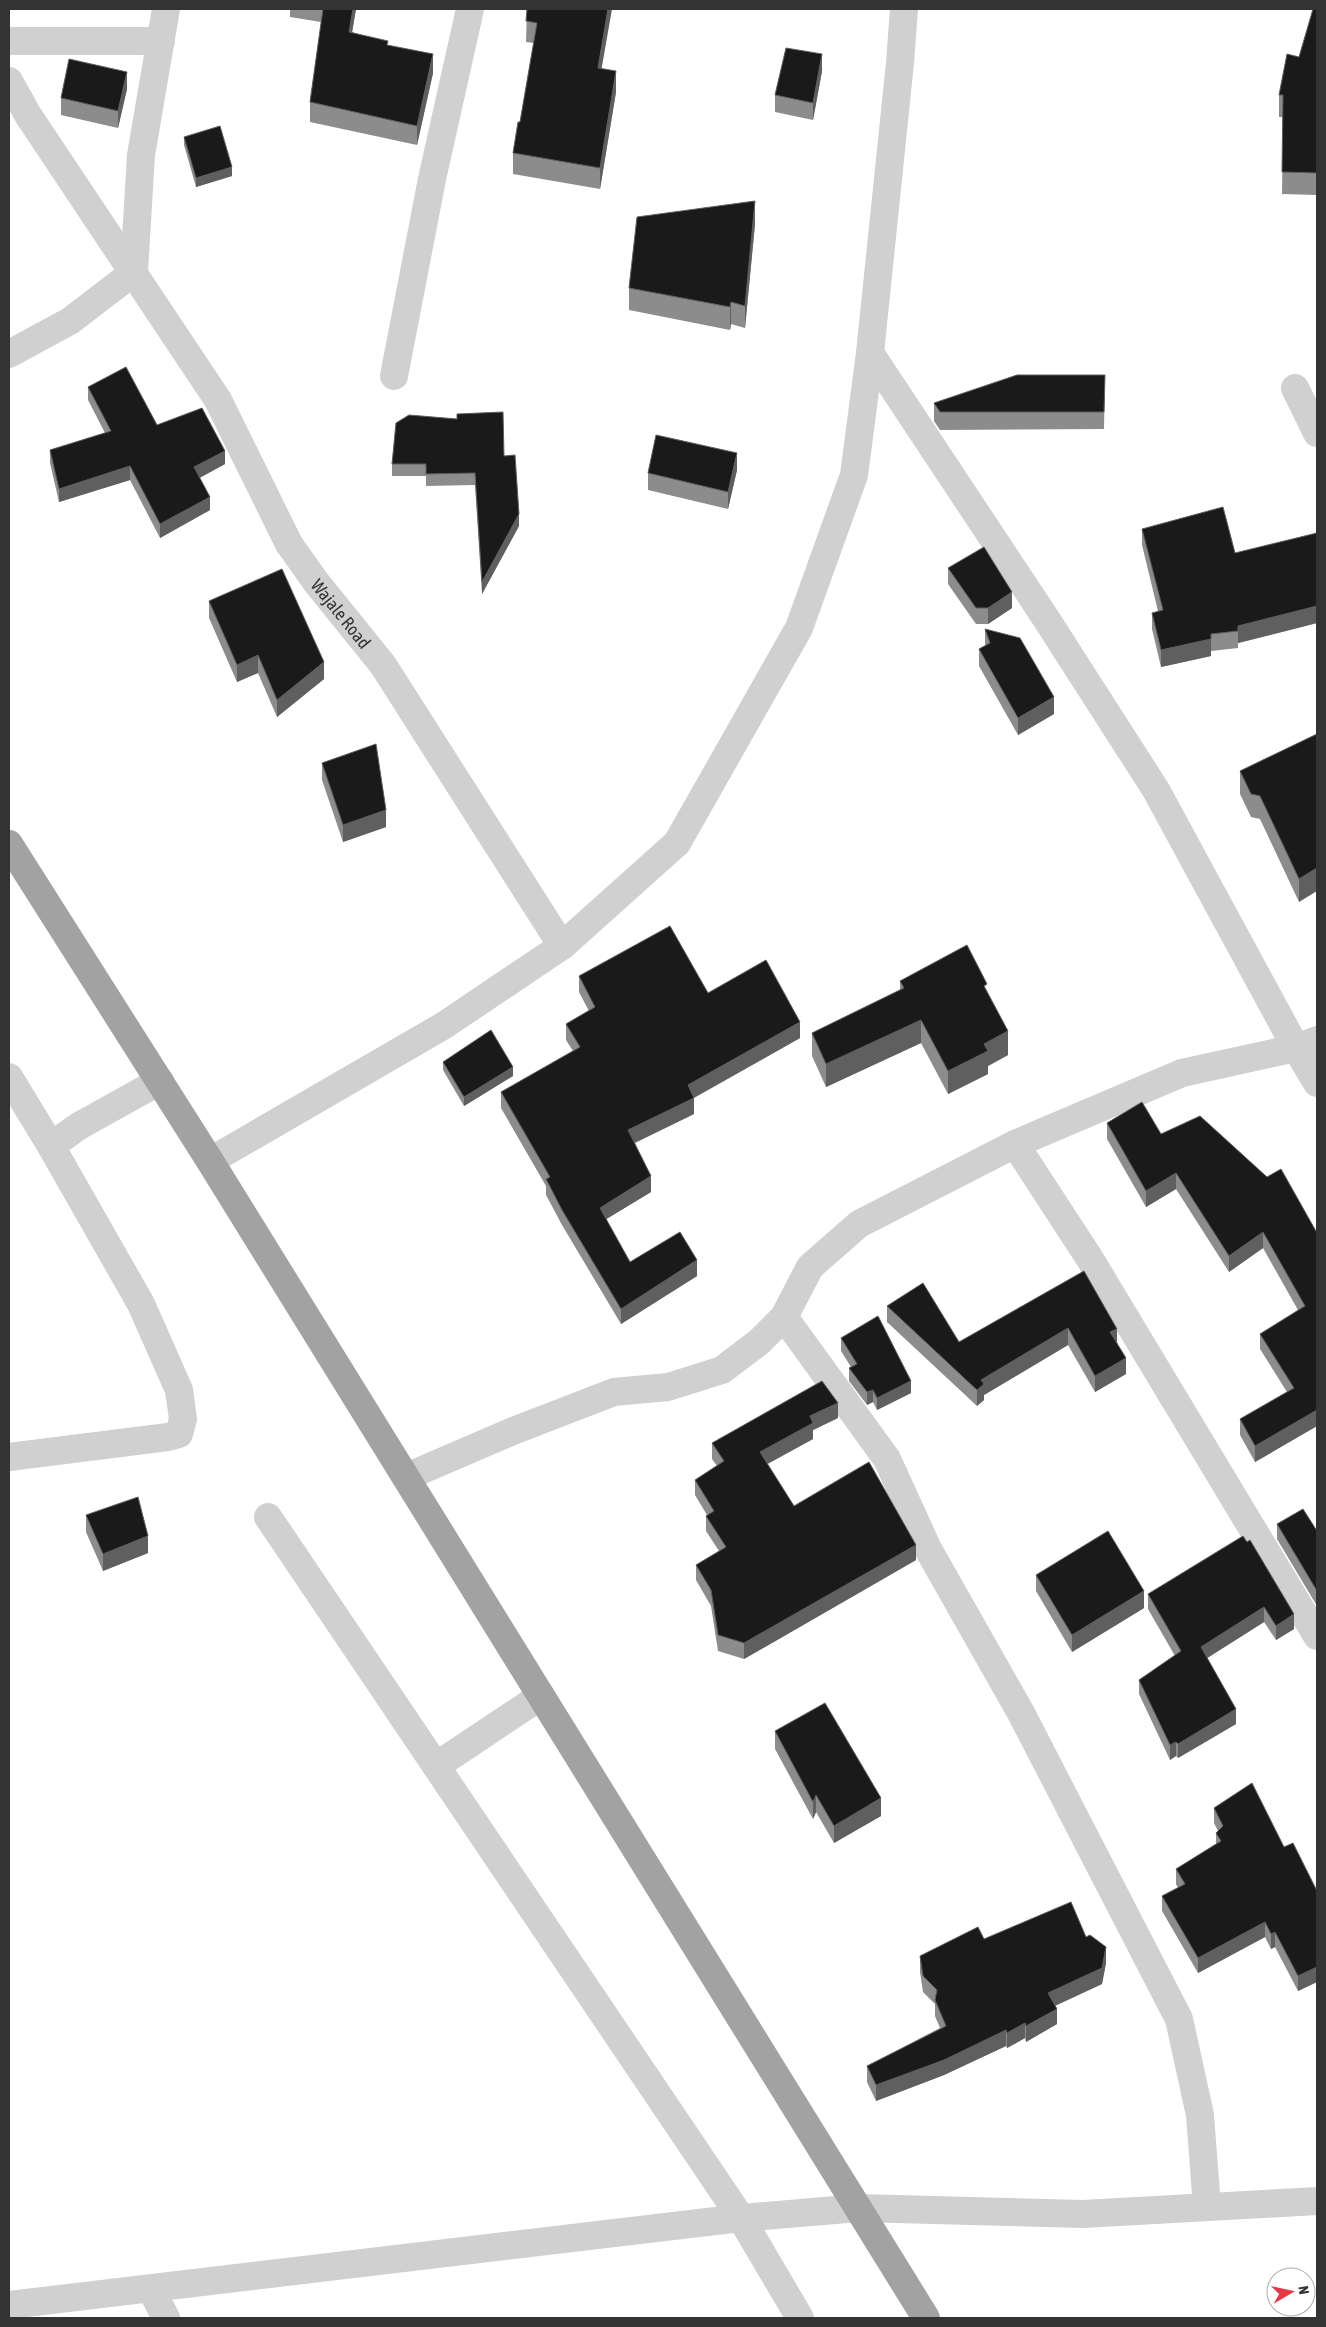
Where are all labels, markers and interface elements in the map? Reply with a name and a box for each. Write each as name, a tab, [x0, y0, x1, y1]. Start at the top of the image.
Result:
street label: Wajale Road	[307, 574, 376, 652]
north arrow	[1266, 2267, 1316, 2317]
text: N	[1295, 2285, 1312, 2295]

